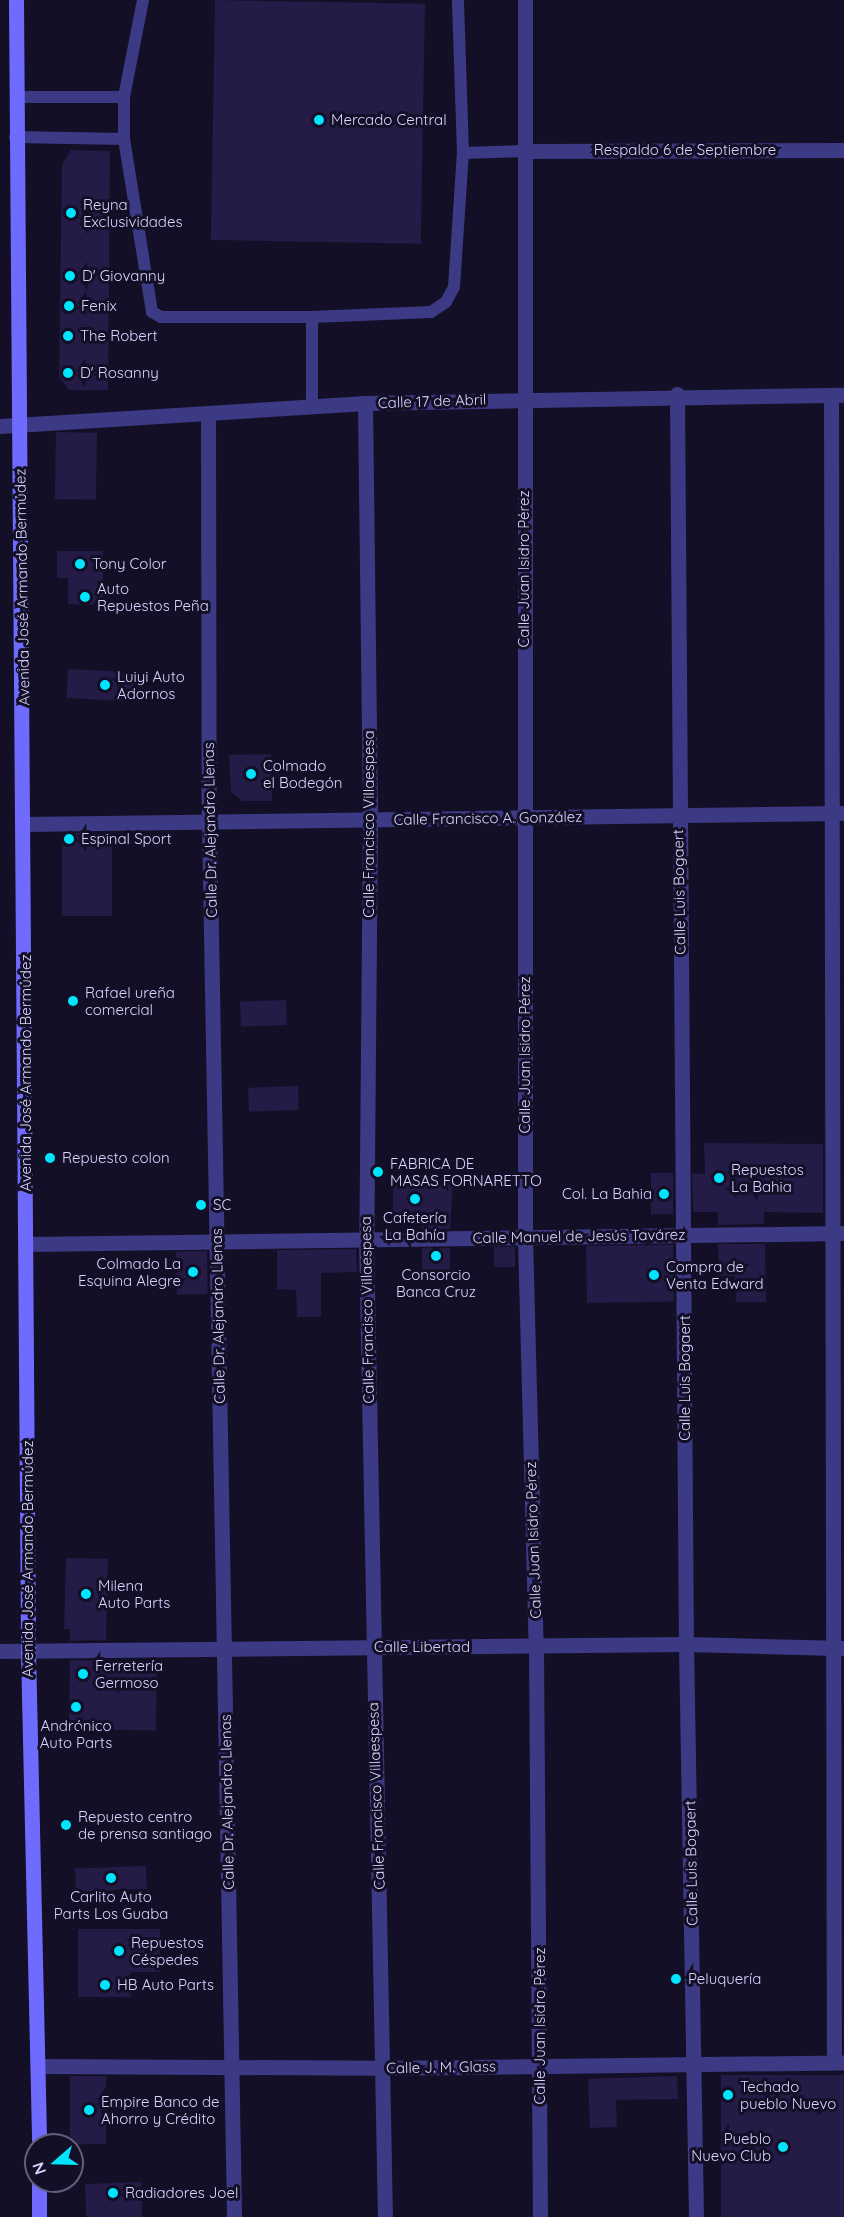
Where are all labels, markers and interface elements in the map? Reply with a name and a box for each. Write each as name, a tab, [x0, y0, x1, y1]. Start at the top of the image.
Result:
place label: Mercado Central	[331, 111, 447, 129]
marker: Mercado Central	[312, 113, 326, 127]
street label: Respaldo 6 de Septiembre	[594, 141, 776, 159]
place label: Reyna Exclusividades	[83, 195, 182, 230]
marker: Reyna Exclusividades	[64, 206, 78, 220]
place label: D' Giovanny	[82, 267, 165, 285]
marker: D' Giovanny	[63, 269, 77, 283]
place label: Fenix	[81, 297, 117, 315]
marker: Fenix	[62, 299, 76, 313]
place label: The Robert	[80, 327, 158, 345]
marker: The Robert	[61, 329, 75, 343]
place label: D' Rosanny	[80, 364, 159, 382]
marker: D' Rosanny	[61, 366, 75, 380]
street label: Calle 17 de Abril	[378, 390, 486, 412]
street label: Avenida José Armando Bermúdez	[11, 468, 33, 706]
street label: Calle Juan Isidro Pérez	[515, 490, 533, 648]
place label: Tony Color	[92, 555, 167, 573]
marker: Tony Color	[73, 557, 87, 571]
place label: Auto Repuestos Peña	[97, 579, 209, 614]
marker: Auto Repuestos Peña	[78, 590, 92, 604]
place label: Luiyi Auto Adornos	[117, 667, 185, 702]
marker: Luiyi Auto Adornos	[98, 678, 112, 692]
street label: Calle Francisco Villaespesa	[360, 730, 378, 918]
street label: Calle Dr. Alejandro Llenas	[199, 742, 221, 918]
place label: Colmado el Bodegón	[263, 756, 342, 791]
marker: Colmado el Bodegón	[244, 767, 258, 781]
street label: Calle Francisco A. González	[393, 807, 583, 829]
street label: Calle Luis Bogaert	[669, 829, 689, 955]
place label: Espinal Sport	[81, 830, 172, 848]
marker: Espinal Sport	[62, 832, 76, 846]
street label: Avenida José Armando Bermúdez	[17, 954, 35, 1192]
street label: Calle Juan Isidro Pérez	[516, 976, 534, 1134]
place label: Rafael ureña comercial	[85, 983, 175, 1018]
marker: Rafael ureña comercial	[66, 994, 80, 1008]
place label: Repuesto colon	[62, 1149, 170, 1167]
marker: Repuesto colon	[43, 1151, 57, 1165]
place label: FABRICA DE MASAS FORNARETTO	[390, 1154, 542, 1189]
place label: Repuestos La Bahia	[731, 1160, 804, 1195]
marker: FABRICA DE MASAS FORNARETTO	[371, 1165, 385, 1179]
marker: Repuestos La Bahia	[712, 1171, 726, 1185]
place label: Col. La Bahia	[562, 1185, 652, 1203]
marker: Col. La Bahia	[657, 1187, 671, 1201]
marker: Cafetería La Bahía	[408, 1192, 422, 1206]
place label: SC	[213, 1196, 231, 1214]
marker: SC	[194, 1198, 208, 1212]
place label: Cafetería La Bahía	[383, 1208, 447, 1243]
street label: Calle Francisco Villaespesa	[356, 1216, 378, 1404]
street label: Calle Manuel de Jesús Tavárez	[472, 1225, 686, 1247]
street label: Calle Dr. Alejandro Llenas	[207, 1228, 229, 1404]
marker: Consorcio Banca Cruz	[429, 1249, 443, 1263]
place label: Colmado La Esquina Alegre	[78, 1254, 181, 1289]
place label: Compra de Venta Edward	[666, 1257, 764, 1292]
marker: Colmado La Esquina Alegre	[186, 1265, 200, 1279]
place label: Consorcio Banca Cruz	[396, 1265, 476, 1300]
marker: Compra de Venta Edward	[647, 1268, 661, 1282]
street label: Calle Luis Bogaert	[676, 1315, 694, 1441]
street label: Avenida José Armando Bermúdez	[19, 1440, 37, 1678]
street label: Calle Juan Isidro Pérez	[521, 1461, 545, 1619]
place label: Milena Auto Parts	[98, 1576, 170, 1611]
marker: Milena Auto Parts	[79, 1587, 93, 1601]
street label: Calle Libertad	[374, 1638, 470, 1656]
place label: Ferretería Germoso	[95, 1656, 163, 1691]
marker: Ferretería Germoso	[76, 1667, 90, 1681]
marker: Andrónico Auto Parts	[69, 1700, 83, 1714]
street label: Calle Francisco Villaespesa	[364, 1702, 388, 1890]
street label: Calle Dr. Alejandro Llenas	[216, 1714, 238, 1890]
place label: Andrónico Auto Parts	[40, 1716, 112, 1751]
street label: Calle Luis Bogaert	[681, 1800, 701, 1926]
place label: Repuesto centro de prensa santiago	[78, 1807, 212, 1842]
marker: Repuesto centro de prensa santiago	[59, 1818, 73, 1832]
marker: Carlito Auto Parts Los Guaba	[104, 1871, 118, 1885]
place label: Carlito Auto Parts Los Guaba	[54, 1887, 168, 1922]
place label: Repuestos Céspedes	[131, 1933, 204, 1968]
marker: Repuestos Céspedes	[112, 1944, 126, 1958]
street label: Calle Juan Isidro Pérez	[531, 1947, 549, 2105]
place label: Peluquería	[688, 1970, 761, 1988]
marker: Peluquería	[669, 1972, 683, 1986]
place label: HB Auto Parts	[117, 1976, 214, 1994]
marker: HB Auto Parts	[98, 1978, 112, 1992]
street label: Calle J. M. Glass	[386, 2057, 496, 2077]
place label: Techado pueblo Nuevo	[740, 2077, 836, 2112]
marker: Techado pueblo Nuevo	[721, 2088, 735, 2102]
place label: Empire Banco de Ahorro y Crédito	[101, 2092, 220, 2127]
marker: Empire Banco de Ahorro y Crédito	[82, 2103, 96, 2117]
place label: Pueblo Nuevo Club	[691, 2129, 771, 2164]
north arrow	[24, 2133, 84, 2193]
marker: Pueblo Nuevo Club	[776, 2140, 790, 2154]
text: N	[28, 2160, 50, 2177]
place label: Radiadores Joel	[125, 2184, 238, 2202]
marker: Radiadores Joel	[106, 2186, 120, 2200]

